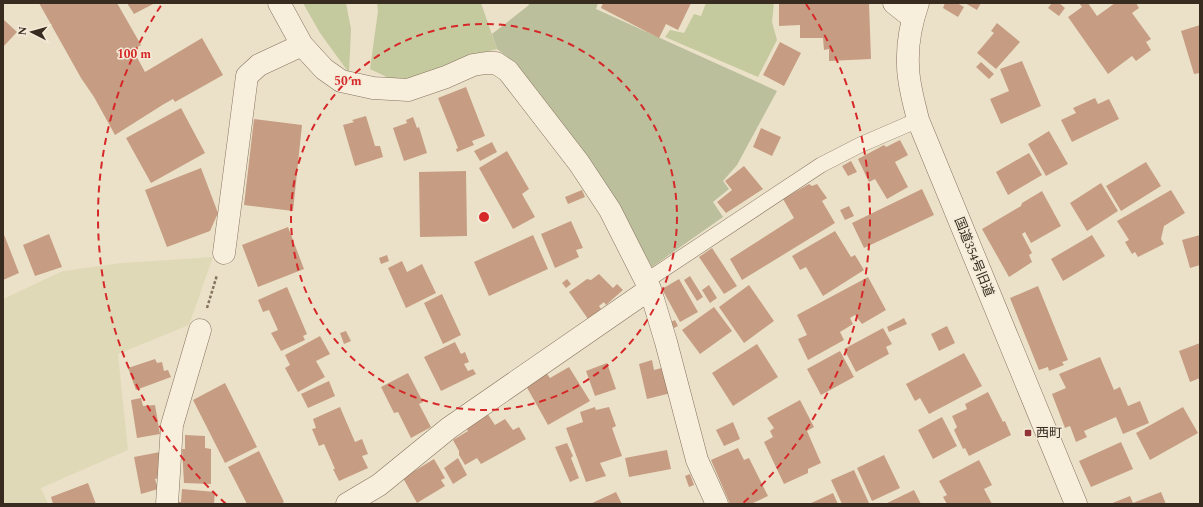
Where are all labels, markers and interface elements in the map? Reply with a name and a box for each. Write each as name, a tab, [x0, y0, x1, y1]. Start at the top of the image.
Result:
north arrow	[12, 12, 52, 52]
text: N	[14, 26, 31, 36]
text: 100 m	[117, 45, 151, 64]
text: 50 m	[334, 72, 362, 91]
centre of rings	[477, 210, 491, 224]
street label: 国道354号旧道	[949, 214, 999, 300]
place label: 西町	[1036, 423, 1062, 443]
marker: 西町	[1023, 428, 1033, 438]

